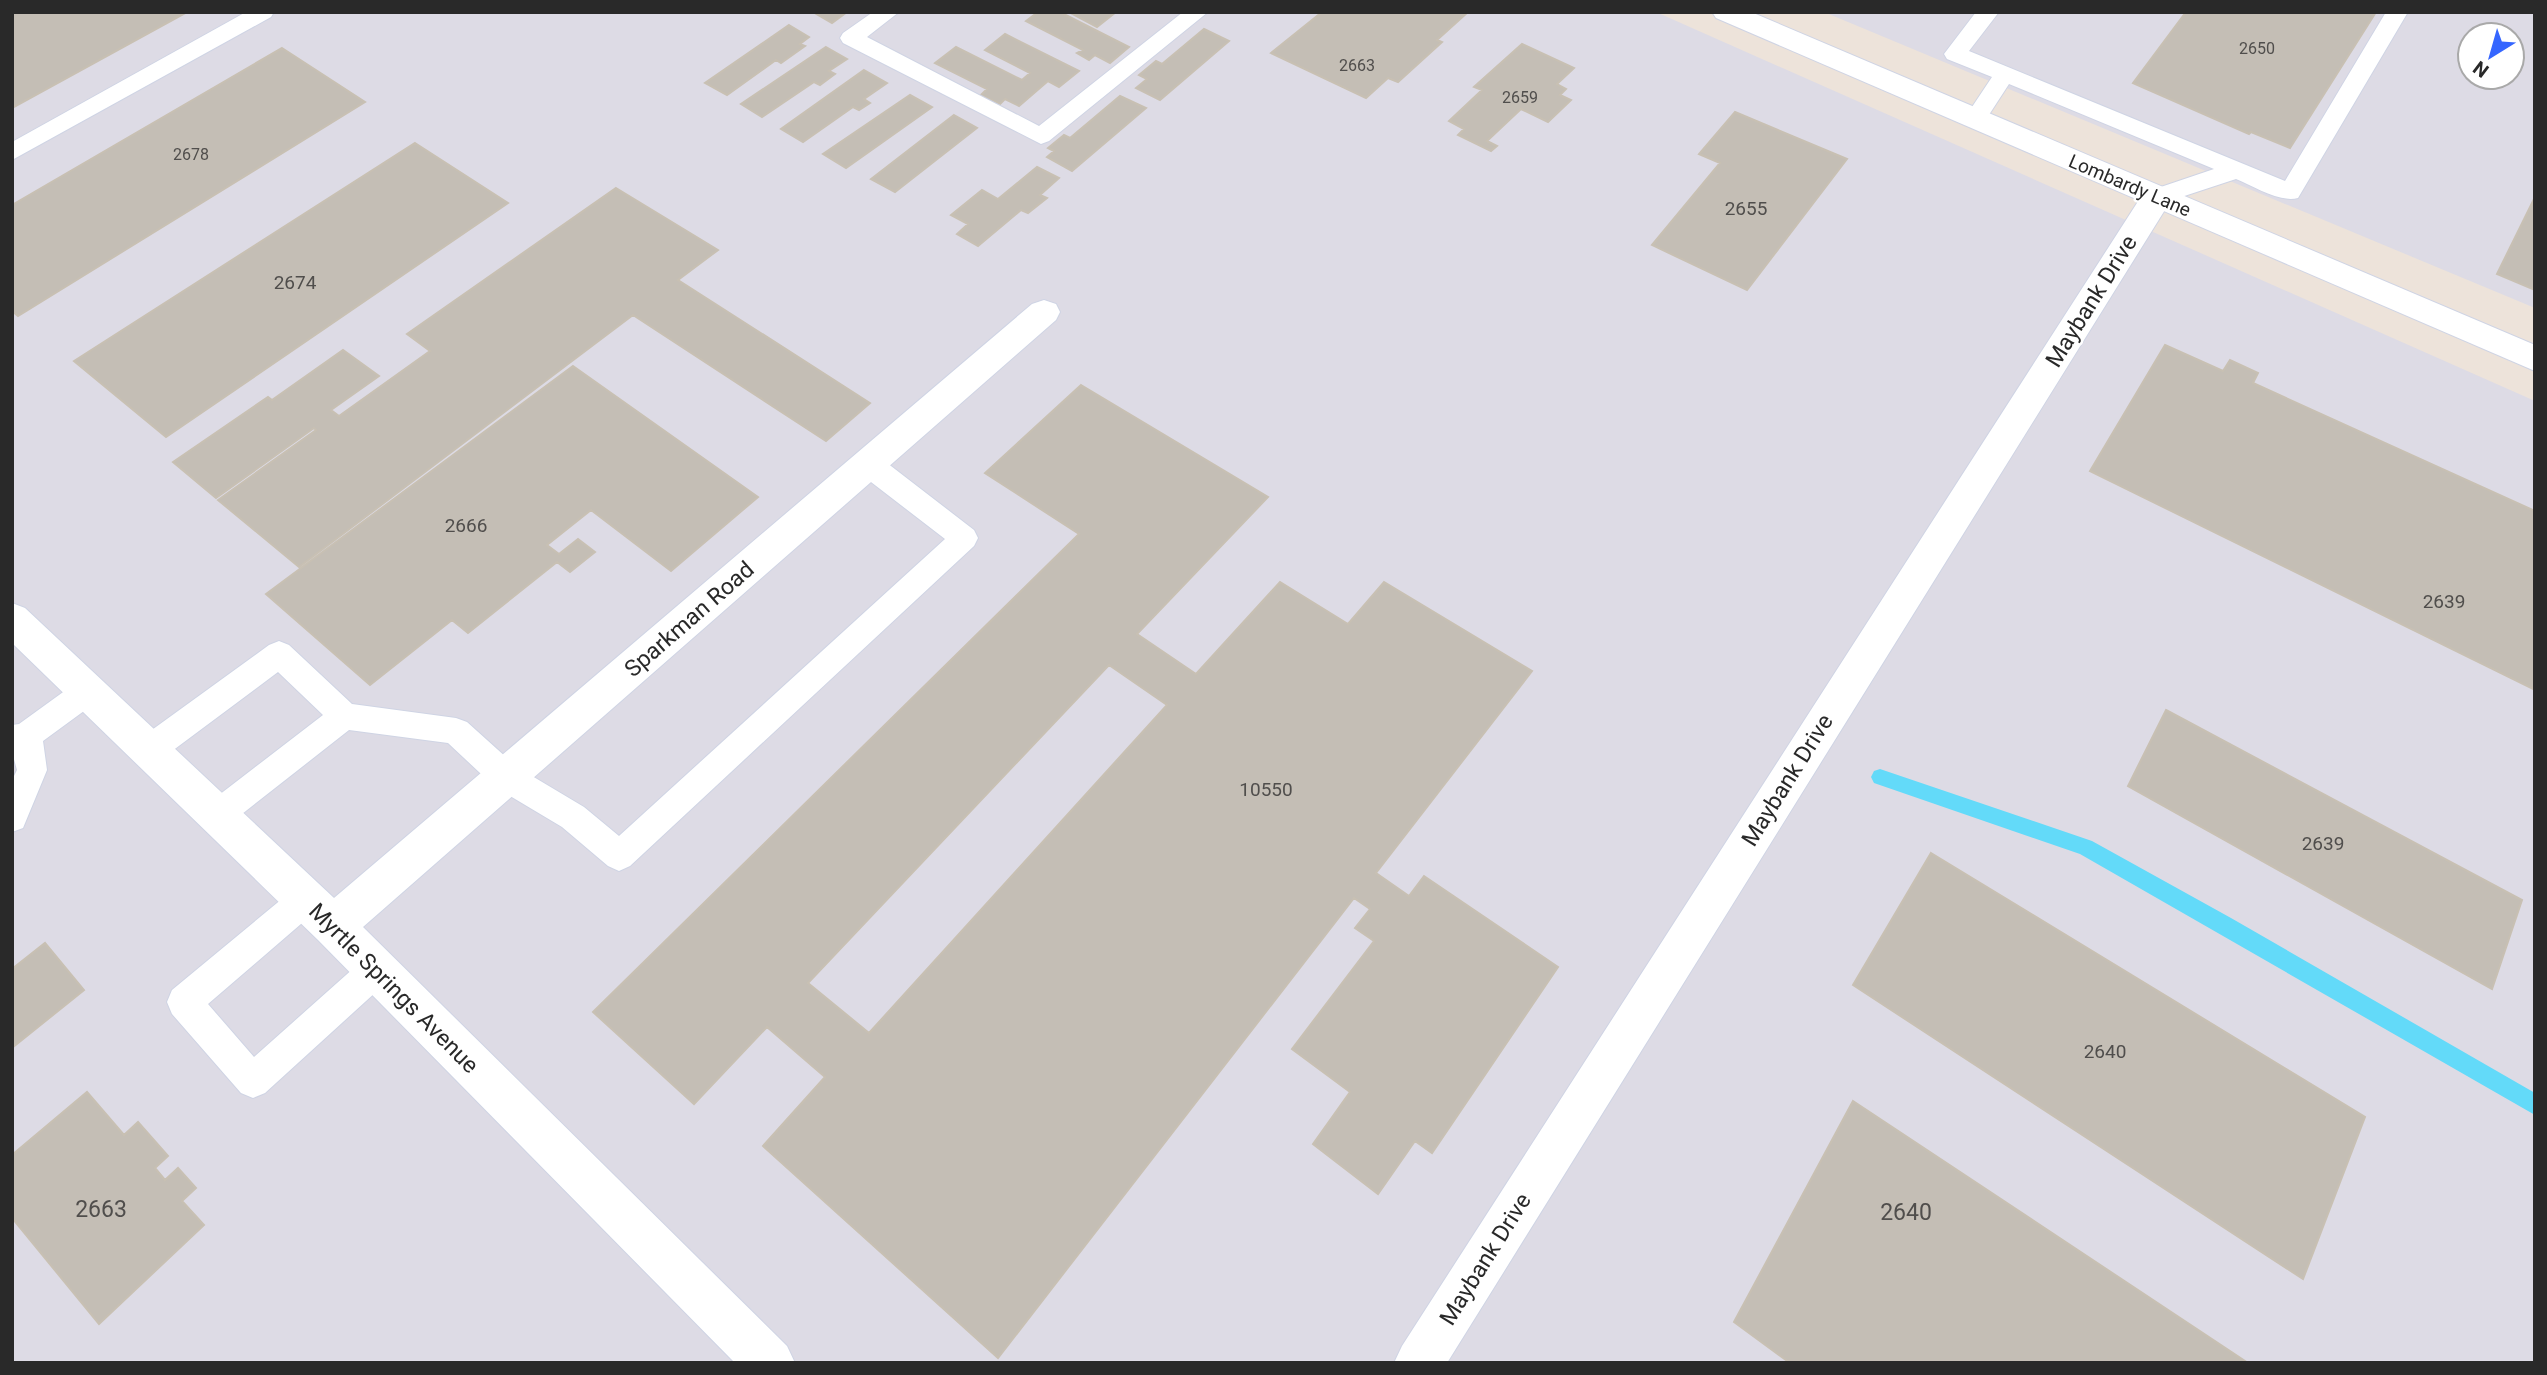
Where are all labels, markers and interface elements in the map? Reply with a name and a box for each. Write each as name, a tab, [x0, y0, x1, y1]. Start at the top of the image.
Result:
north arrow	[2456, 21, 2526, 91]
house number: 2650	[2239, 39, 2275, 58]
house number: 2663	[1339, 56, 1375, 75]
text: N	[2469, 56, 2493, 82]
house number: 2659	[1502, 88, 1538, 107]
house number: 2678	[173, 145, 209, 164]
street label: Lombardy Lane	[2065, 149, 2194, 222]
house number: 2655	[1725, 197, 1767, 220]
street label: Maybank Drive	[2040, 230, 2143, 372]
house number: 2674	[274, 271, 317, 294]
house number: 2666	[445, 514, 487, 537]
street label: Sparkman Road	[619, 556, 759, 683]
house number: 2639	[2423, 590, 2465, 613]
street label: Maybank Drive	[1736, 709, 1839, 851]
house number: 10550	[1239, 778, 1293, 801]
house number: 2639	[2302, 832, 2344, 855]
street label: Myrtle Springs Avenue	[303, 898, 484, 1079]
house number: 2640	[2084, 1040, 2126, 1063]
street label: Maybank Drive	[1434, 1188, 1537, 1330]
house number: 2663	[75, 1196, 127, 1223]
house number: 2640	[1880, 1199, 1932, 1226]

